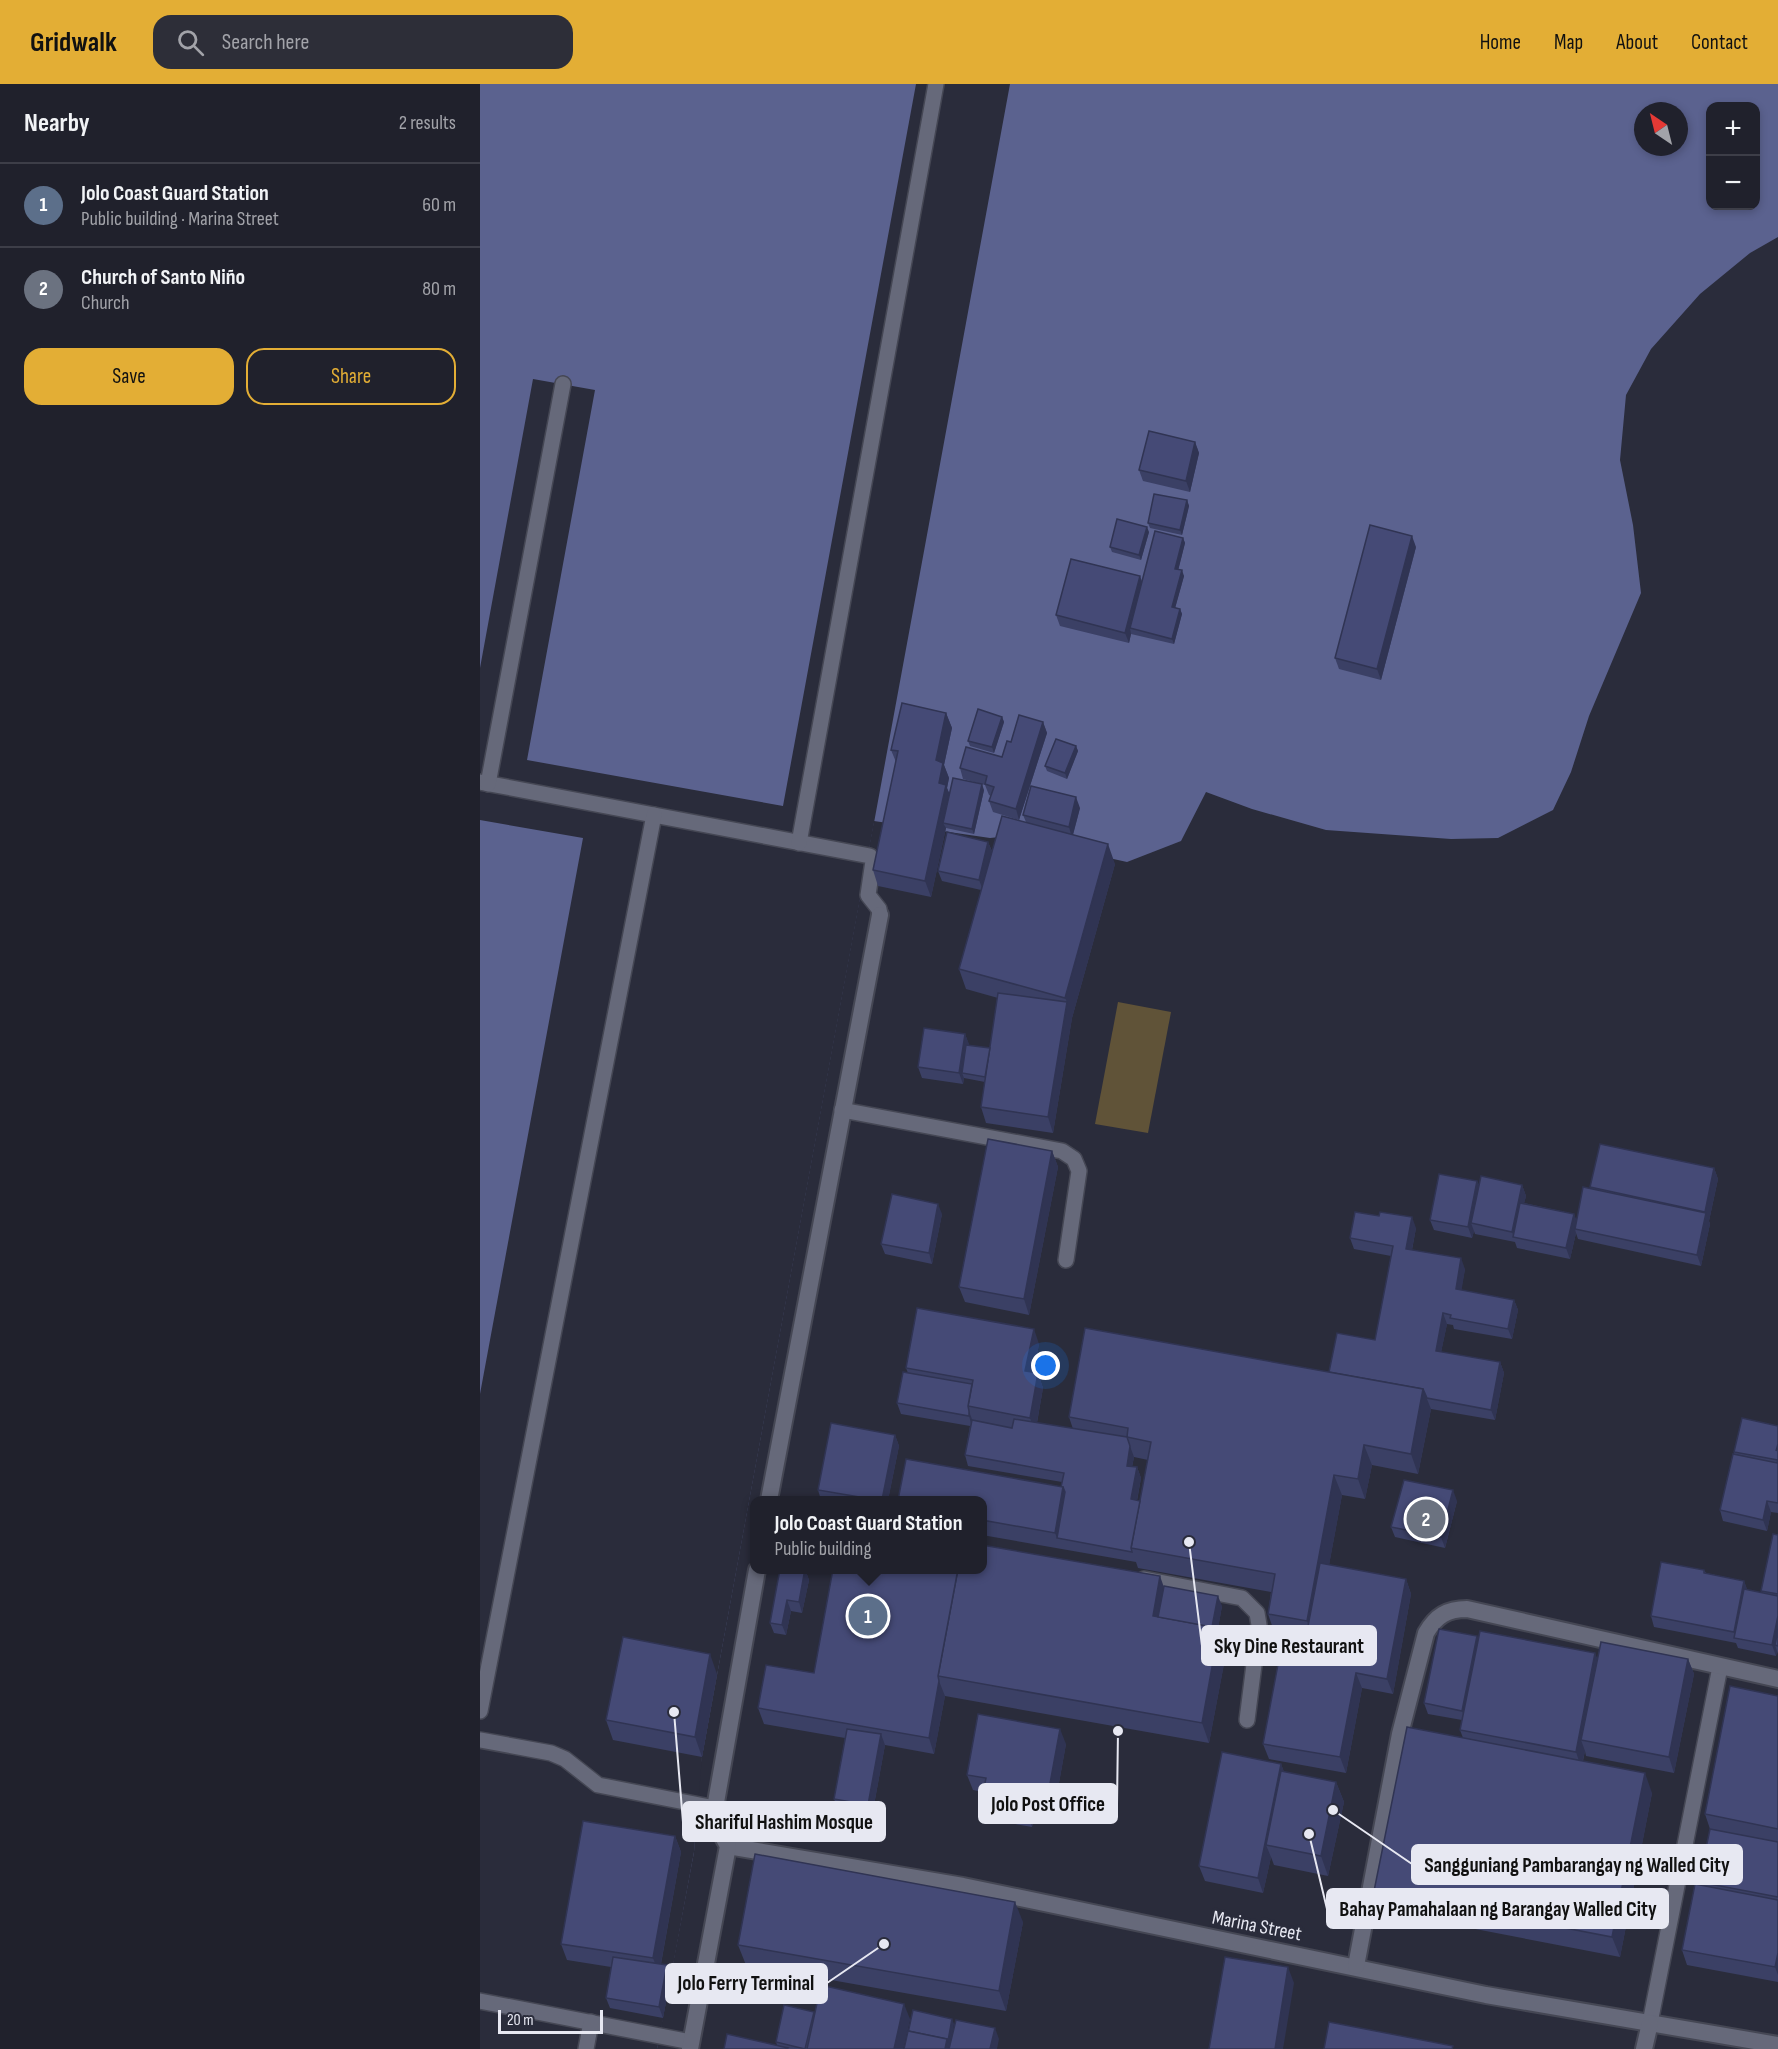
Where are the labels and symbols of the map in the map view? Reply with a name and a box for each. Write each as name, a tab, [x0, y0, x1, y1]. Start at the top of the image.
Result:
north arrow	[1634, 102, 1688, 156]
your location	[1031, 1351, 1060, 1380]
pin: 2	[1406, 1496, 1446, 1542]
pin: 1	[848, 1594, 888, 1639]
callout: Sky Dine Restaurant	[1202, 1626, 1376, 1665]
text: Sky Dine Restaurant	[1214, 1634, 1364, 1659]
callout: Jolo Post Office	[979, 1784, 1117, 1823]
text: Jolo Post Office	[990, 1792, 1105, 1817]
callout: Shariful Hashim Mosque	[683, 1802, 885, 1841]
text: Shariful Hashim Mosque	[695, 1810, 873, 1835]
callout: Sangguniang Pambarangay ng Walled City	[1412, 1845, 1742, 1884]
text: Sangguniang Pambarangay ng Walled City	[1424, 1853, 1730, 1878]
callout: Bahay Pamahalaan ng Barangay Walled City	[1327, 1889, 1668, 1928]
text: Bahay Pamahalaan ng Barangay Walled City	[1339, 1897, 1657, 1922]
street label: Marina Street	[1210, 1906, 1304, 1946]
callout: Jolo Ferry Terminal	[666, 1964, 827, 2003]
text: Jolo Ferry Terminal	[677, 1971, 814, 1996]
scale bar	[498, 2007, 603, 2034]

